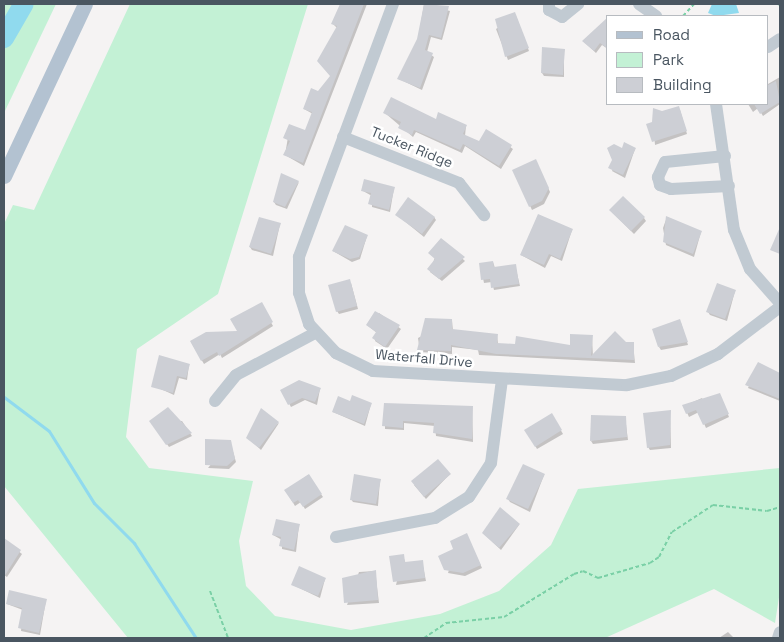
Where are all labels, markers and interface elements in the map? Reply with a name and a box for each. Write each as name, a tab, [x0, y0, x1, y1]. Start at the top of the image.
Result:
legend	[606, 15, 769, 105]
text: Road	[653, 25, 690, 44]
text: Park	[653, 50, 684, 69]
text: Building	[653, 75, 712, 94]
street label: Tucker Ridge	[369, 123, 455, 171]
street label: Waterfall Drive	[375, 345, 473, 371]

